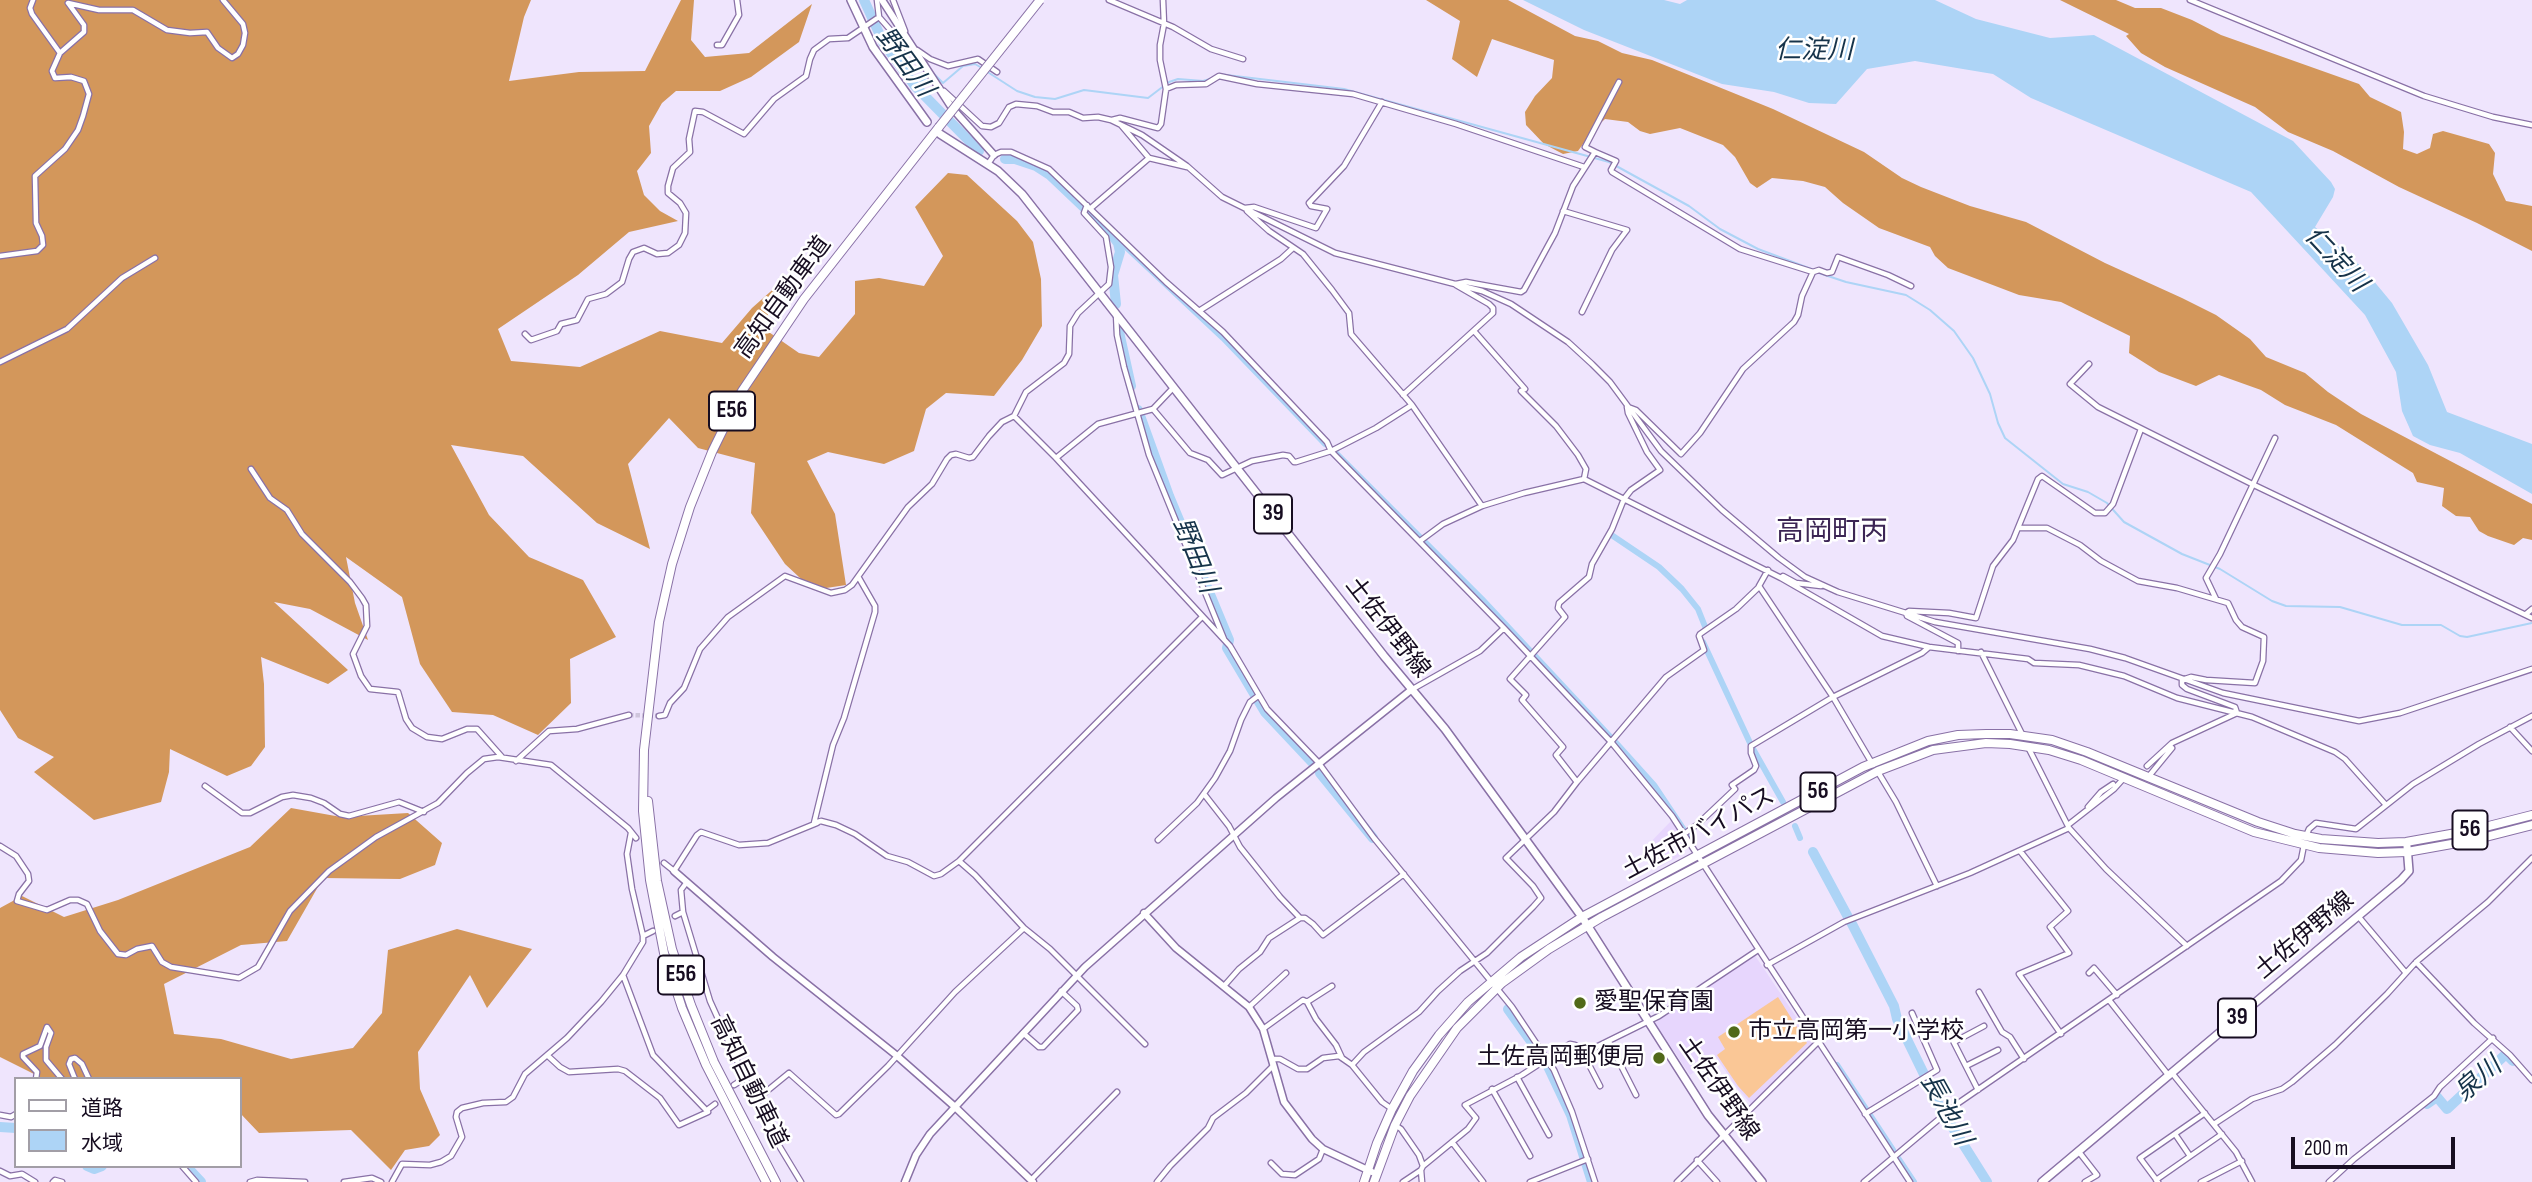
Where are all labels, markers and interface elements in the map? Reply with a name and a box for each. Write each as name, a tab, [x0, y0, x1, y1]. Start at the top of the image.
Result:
water label: 野田川	[868, 22, 940, 104]
water label: 仁淀川	[1775, 35, 1853, 67]
water label: 仁淀川	[2297, 221, 2373, 299]
street label: 高知自動車道	[730, 231, 838, 365]
road number: E56	[709, 392, 755, 430]
road number: 39	[1254, 494, 1292, 534]
water label: 野田川	[1165, 514, 1223, 598]
district label: 高岡町丙	[1776, 516, 1888, 550]
street label: 土佐伊野線	[1339, 572, 1435, 684]
road number: 56	[1800, 772, 1836, 812]
street label: 土佐市バイパス	[1618, 782, 1780, 886]
road number: 56	[2452, 810, 2488, 850]
street label: 土佐伊野線	[2250, 886, 2360, 986]
road number: E56	[658, 956, 704, 994]
place label: 愛聖保育園	[1594, 989, 1714, 1017]
marker: 愛聖保育園	[1572, 995, 1588, 1011]
road number: 39	[2218, 998, 2256, 1037]
street label: 高知自動車道	[703, 1011, 793, 1153]
place label: 市立高岡第一小学校	[1748, 1018, 1964, 1046]
marker: 市立高岡第一小学校	[1726, 1024, 1742, 1040]
street label: 土佐伊野線	[1672, 1032, 1764, 1146]
place label: 土佐高岡郵便局	[1477, 1044, 1645, 1072]
marker: 土佐高岡郵便局	[1651, 1050, 1667, 1066]
water label: 泉川	[2449, 1051, 2509, 1109]
water label: 長池川	[1912, 1068, 1978, 1152]
legend	[14, 1077, 242, 1168]
text: 道路	[81, 1096, 123, 1121]
scale bar	[2294, 1122, 2458, 1166]
text: 水域	[81, 1131, 123, 1156]
text: 200 m	[2304, 1136, 2348, 1161]

